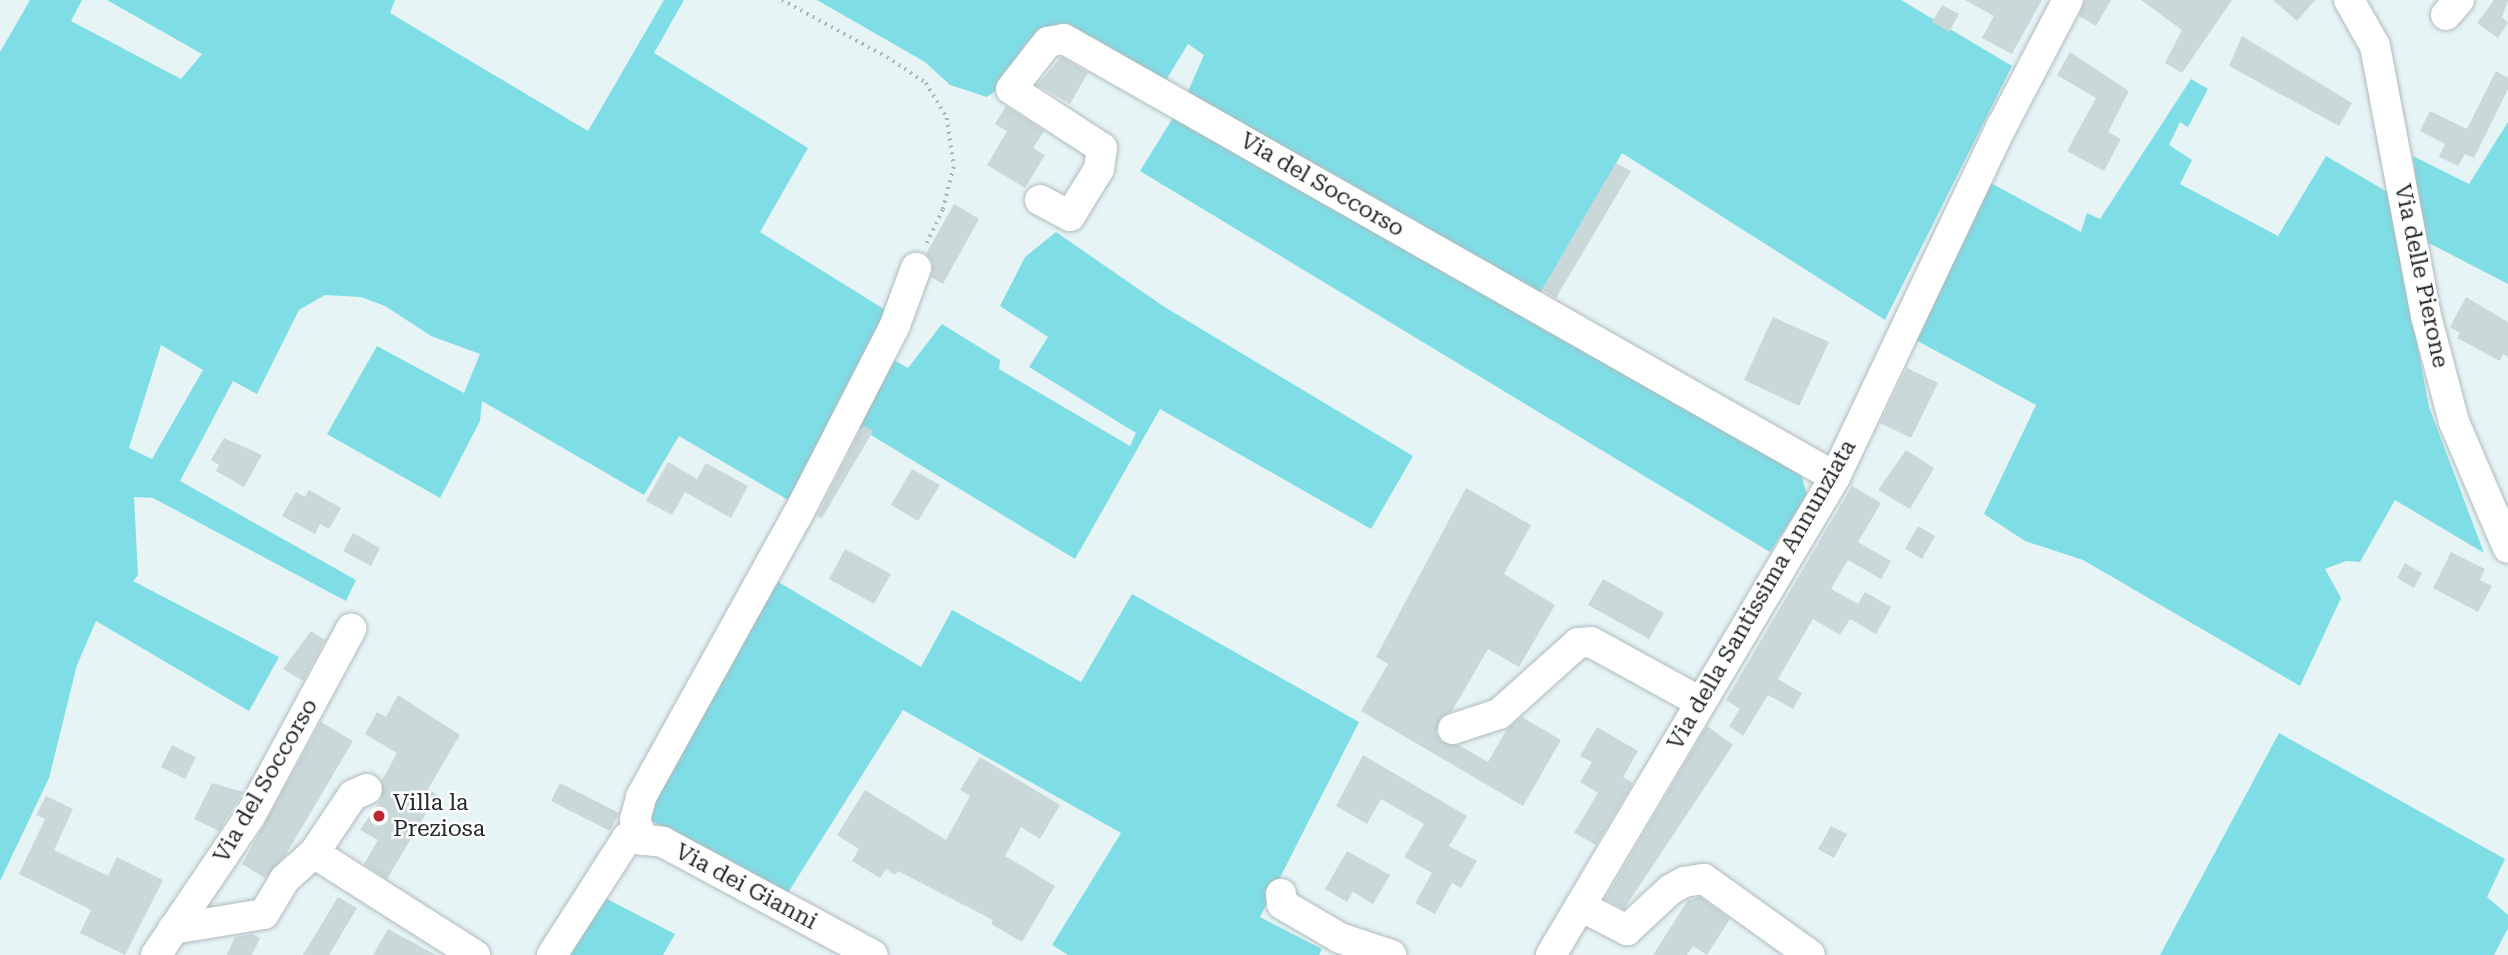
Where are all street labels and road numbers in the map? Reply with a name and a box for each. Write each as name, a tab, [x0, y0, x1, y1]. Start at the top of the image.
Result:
street label: Via del Soccorso	[1235, 127, 1409, 243]
street label: Via delle Pierone	[2388, 182, 2454, 370]
street label: Via della Santissima Annunziata	[1662, 435, 1862, 755]
street label: Via del Soccorso	[208, 694, 324, 868]
street label: Via dei Gianni	[670, 838, 822, 936]

